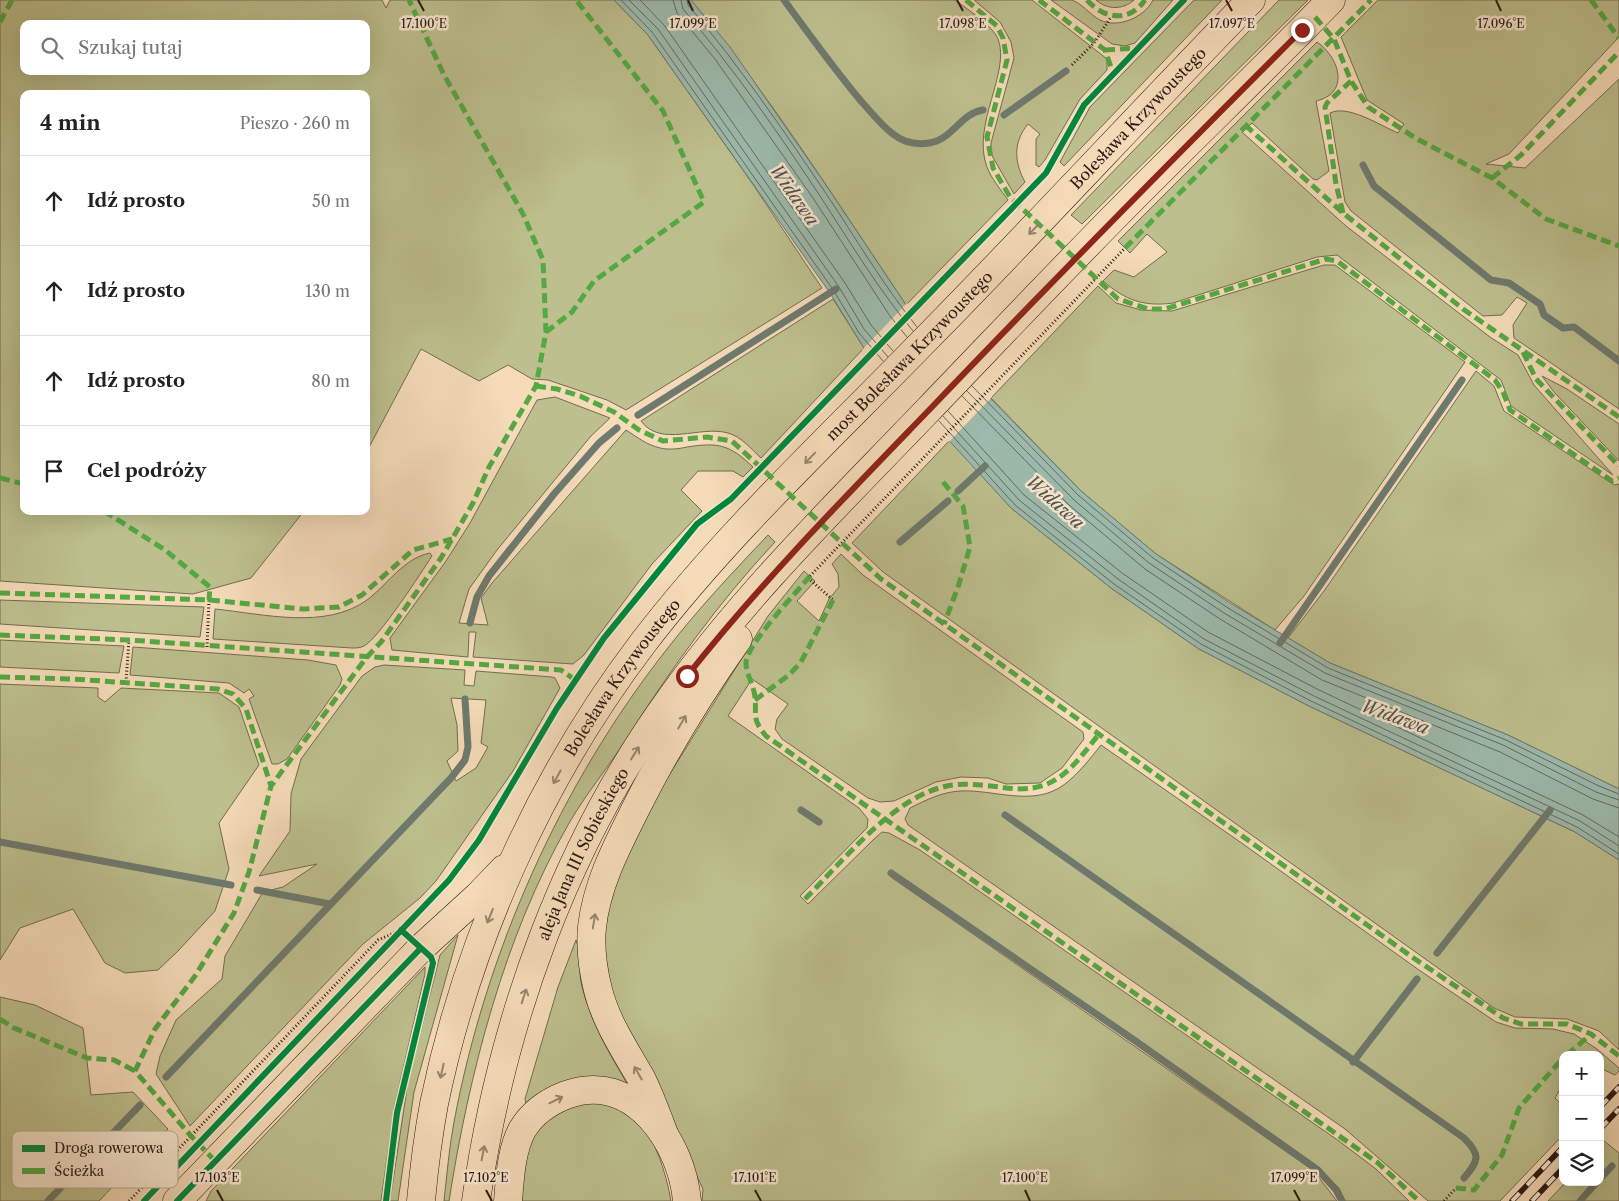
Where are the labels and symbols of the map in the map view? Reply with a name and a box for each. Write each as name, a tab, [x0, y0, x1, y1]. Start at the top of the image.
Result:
text: 17.100°E	[401, 16, 447, 31]
text: 17.099°E	[669, 16, 717, 31]
text: 17.098°E	[939, 16, 987, 31]
text: 17.097°E	[1209, 16, 1255, 31]
text: 17.096°E	[1478, 16, 1524, 31]
route end	[1291, 19, 1314, 42]
street label: Bolesława Krzywoustego	[1066, 43, 1210, 193]
water label: Widawa	[765, 160, 823, 230]
one-way arrow	[1028, 223, 1040, 235]
street label: most Bolesława Krzywoustego	[821, 267, 997, 445]
one-way arrow	[804, 452, 816, 464]
water label: Widawa	[1021, 470, 1089, 534]
street label: Bolesława Krzywoustego	[560, 594, 685, 760]
route start	[676, 665, 699, 688]
water label: Widawa	[1358, 695, 1432, 739]
one-way arrow	[678, 716, 688, 730]
one-way arrow	[631, 747, 641, 761]
street label: aleja Jana III Sobieskiego	[533, 764, 633, 943]
one-way arrow	[552, 769, 561, 784]
one-way arrow	[485, 908, 495, 923]
one-way arrow	[589, 913, 599, 929]
one-way arrow	[520, 988, 530, 1004]
one-way arrow	[437, 1062, 446, 1078]
one-way arrow	[632, 1067, 642, 1081]
one-way arrow	[549, 1094, 564, 1104]
legend	[12, 1131, 178, 1188]
text: Droga rowerowa	[54, 1139, 164, 1157]
one-way arrow	[479, 1145, 489, 1161]
text: Ścieżka	[54, 1161, 105, 1180]
text: 17.103°E	[195, 1170, 240, 1185]
text: 17.102°E	[463, 1170, 509, 1185]
text: 17.101°E	[733, 1170, 777, 1185]
text: 17.100°E	[1002, 1170, 1048, 1185]
text: 17.099°E	[1270, 1170, 1318, 1185]

